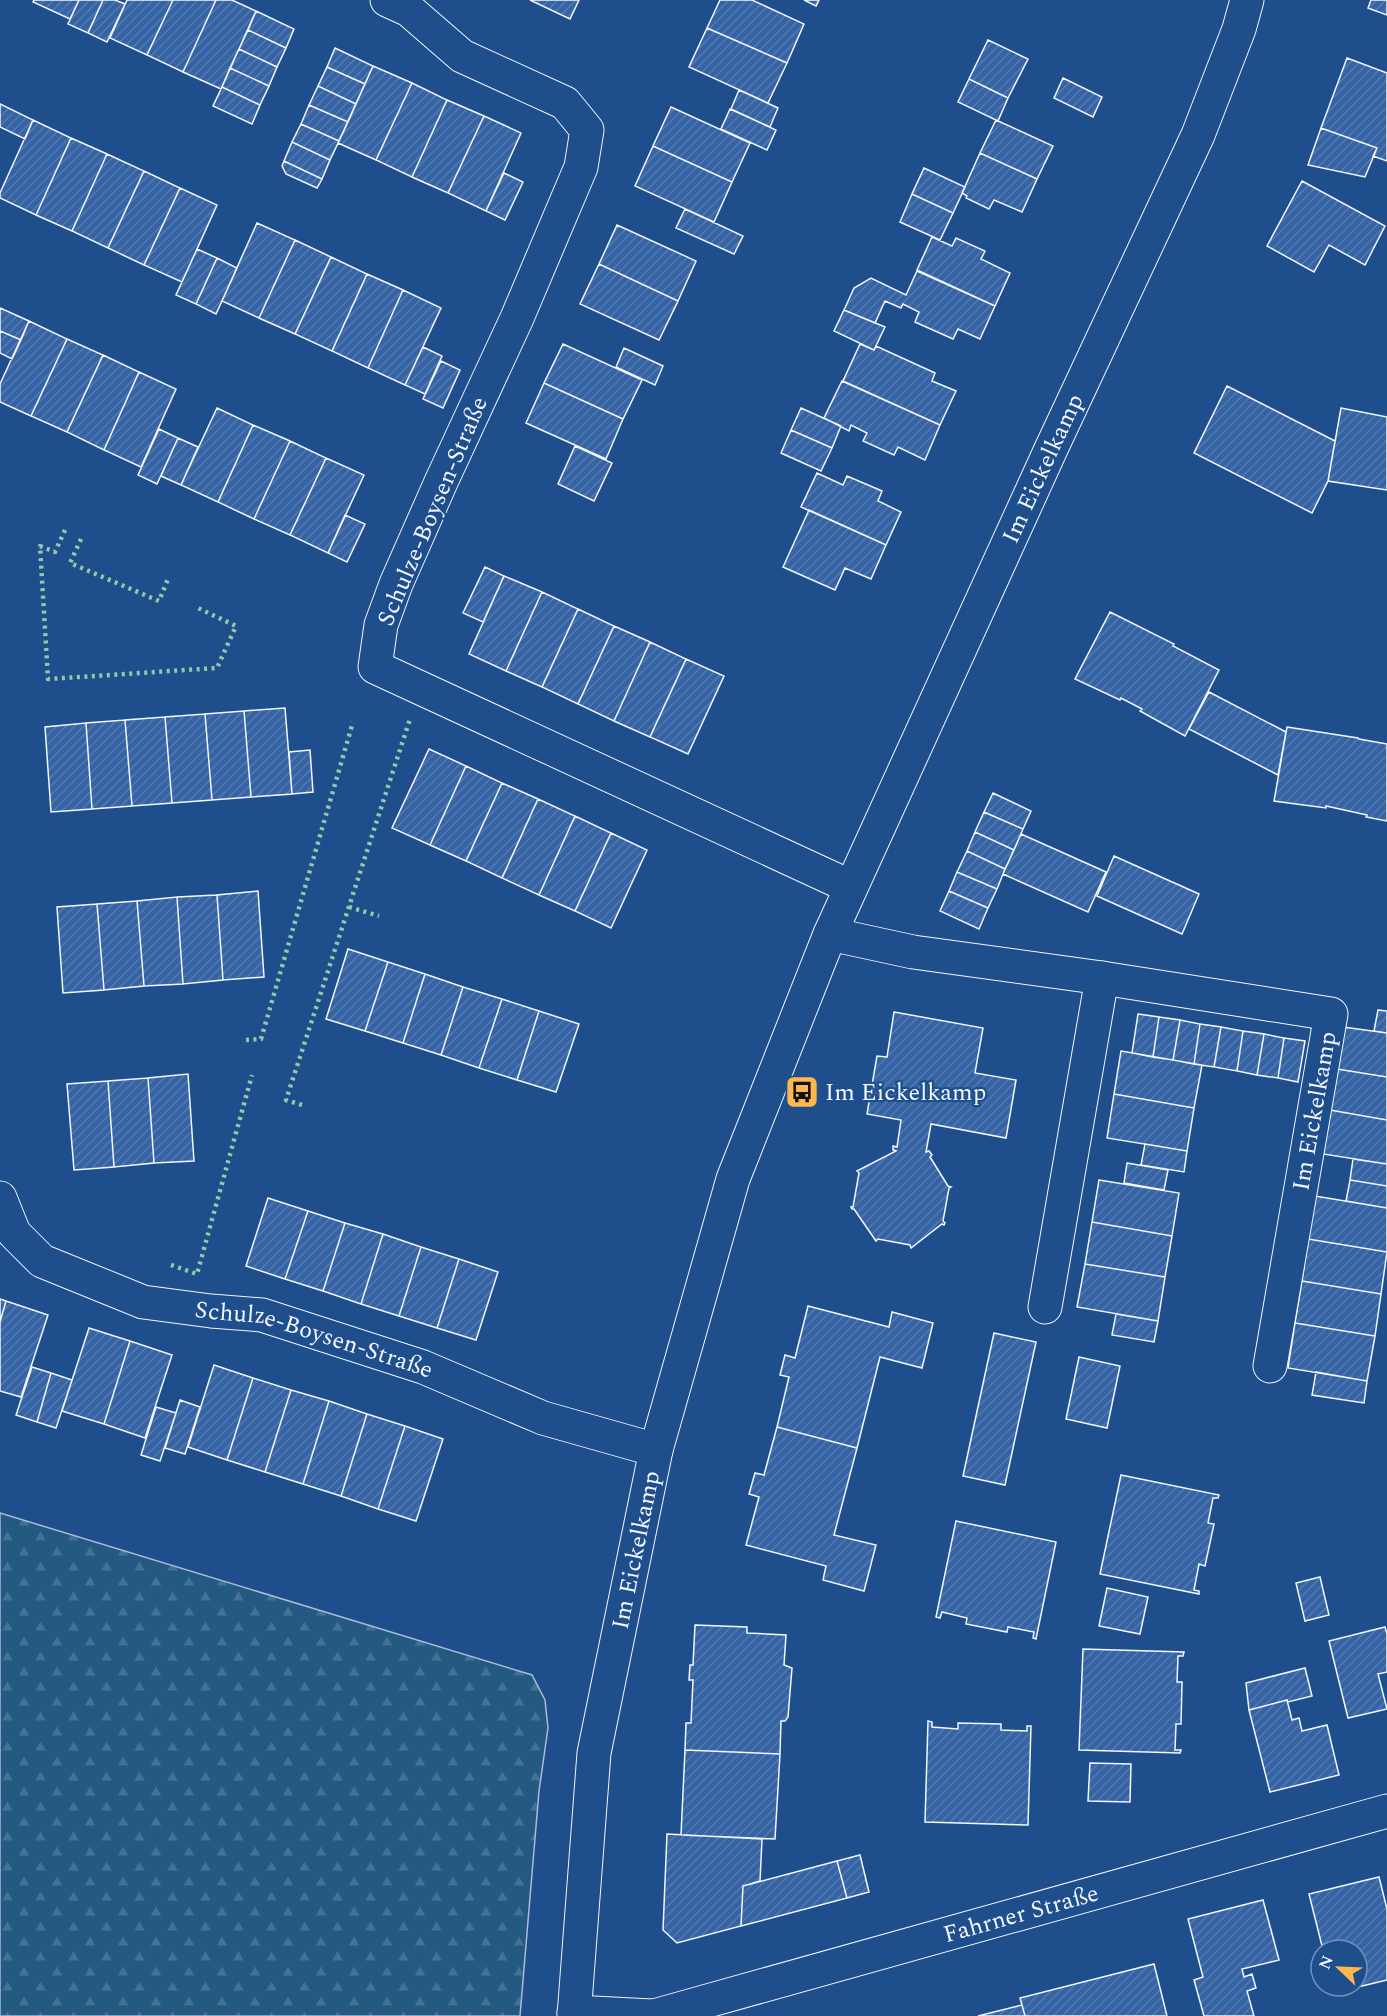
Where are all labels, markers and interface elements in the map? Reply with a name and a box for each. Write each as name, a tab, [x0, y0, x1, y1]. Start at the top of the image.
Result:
street label: Im Eickelkamp	[993, 388, 1093, 550]
street label: Schulze-Boysen-Straße	[368, 391, 498, 632]
street label: Im Eickelkamp	[1283, 1029, 1347, 1194]
bus stop icon: Im Eickelkamp	[784, 1074, 820, 1110]
place label: Im Eickelkamp	[825, 1075, 986, 1111]
street label: Schulze-Boysen-Straße	[193, 1292, 439, 1388]
street label: Im Eickelkamp	[603, 1468, 670, 1633]
street label: Fahrner Straße	[939, 1875, 1103, 1953]
north arrow	[1309, 1938, 1369, 1998]
text: N	[1313, 1952, 1340, 1973]

